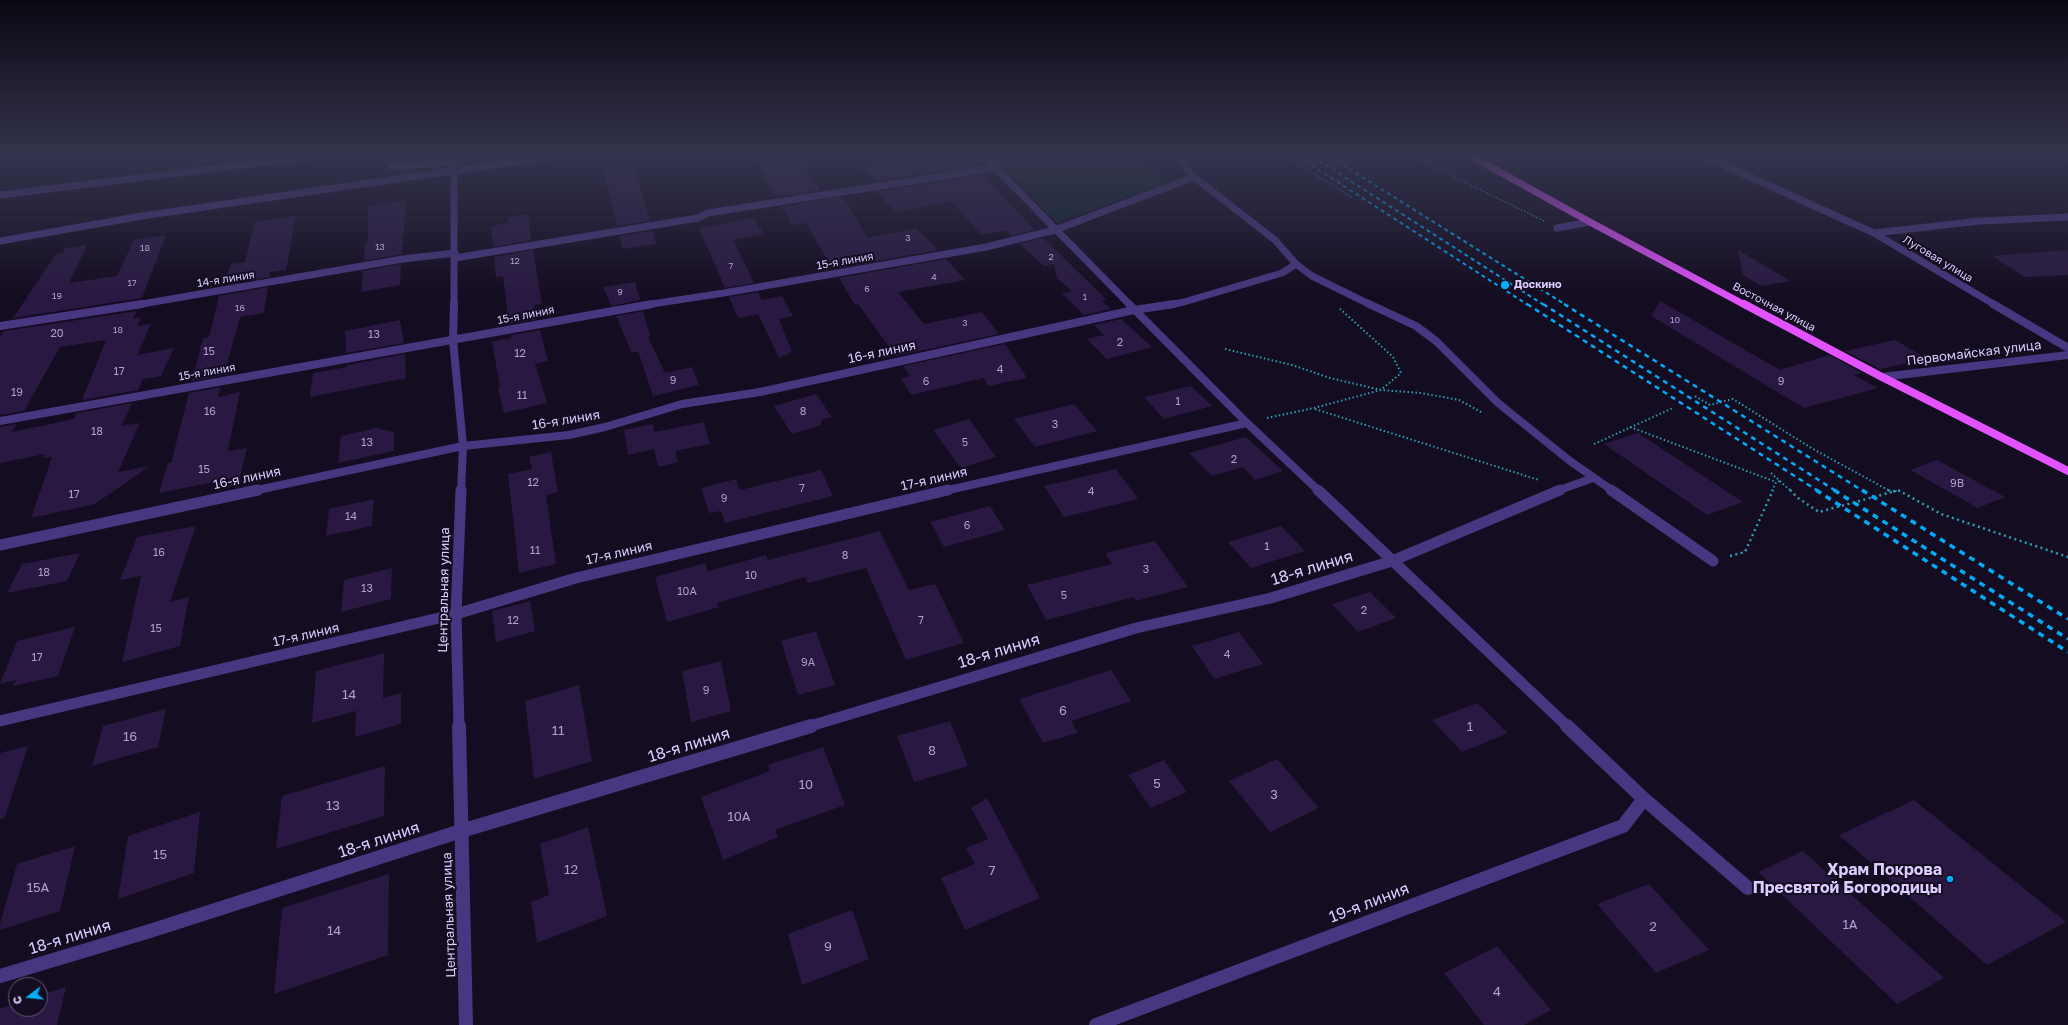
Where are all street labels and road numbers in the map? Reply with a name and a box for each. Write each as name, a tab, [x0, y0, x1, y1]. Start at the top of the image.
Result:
street label: Луговая улица	[1901, 233, 1975, 285]
street label: 15-я линия	[815, 249, 875, 273]
street label: 14-я линия	[196, 268, 256, 290]
street label: Восточная улица	[1730, 280, 1818, 334]
street label: 15-я линия	[496, 303, 556, 327]
street label: 16-я линия	[847, 337, 917, 367]
street label: Первомайская улица	[1906, 337, 2042, 369]
street label: 15-я линия	[177, 360, 237, 384]
street label: 16-я линия	[531, 407, 601, 433]
street label: 16-я линия	[212, 463, 282, 493]
street label: 17-я линия	[899, 464, 969, 494]
street label: Центральная улица	[435, 527, 453, 653]
street label: 17-я линия	[584, 538, 654, 568]
street label: 18-я линия	[1269, 546, 1355, 590]
street label: 17-я линия	[271, 620, 341, 650]
street label: 18-я линия	[956, 629, 1042, 673]
street label: 18-я линия	[646, 723, 732, 767]
street label: 18-я линия	[336, 818, 422, 862]
street label: Центральная улица	[439, 852, 459, 978]
street label: 19-я линия	[1326, 879, 1412, 927]
street label: 18-я линия	[27, 915, 113, 959]

